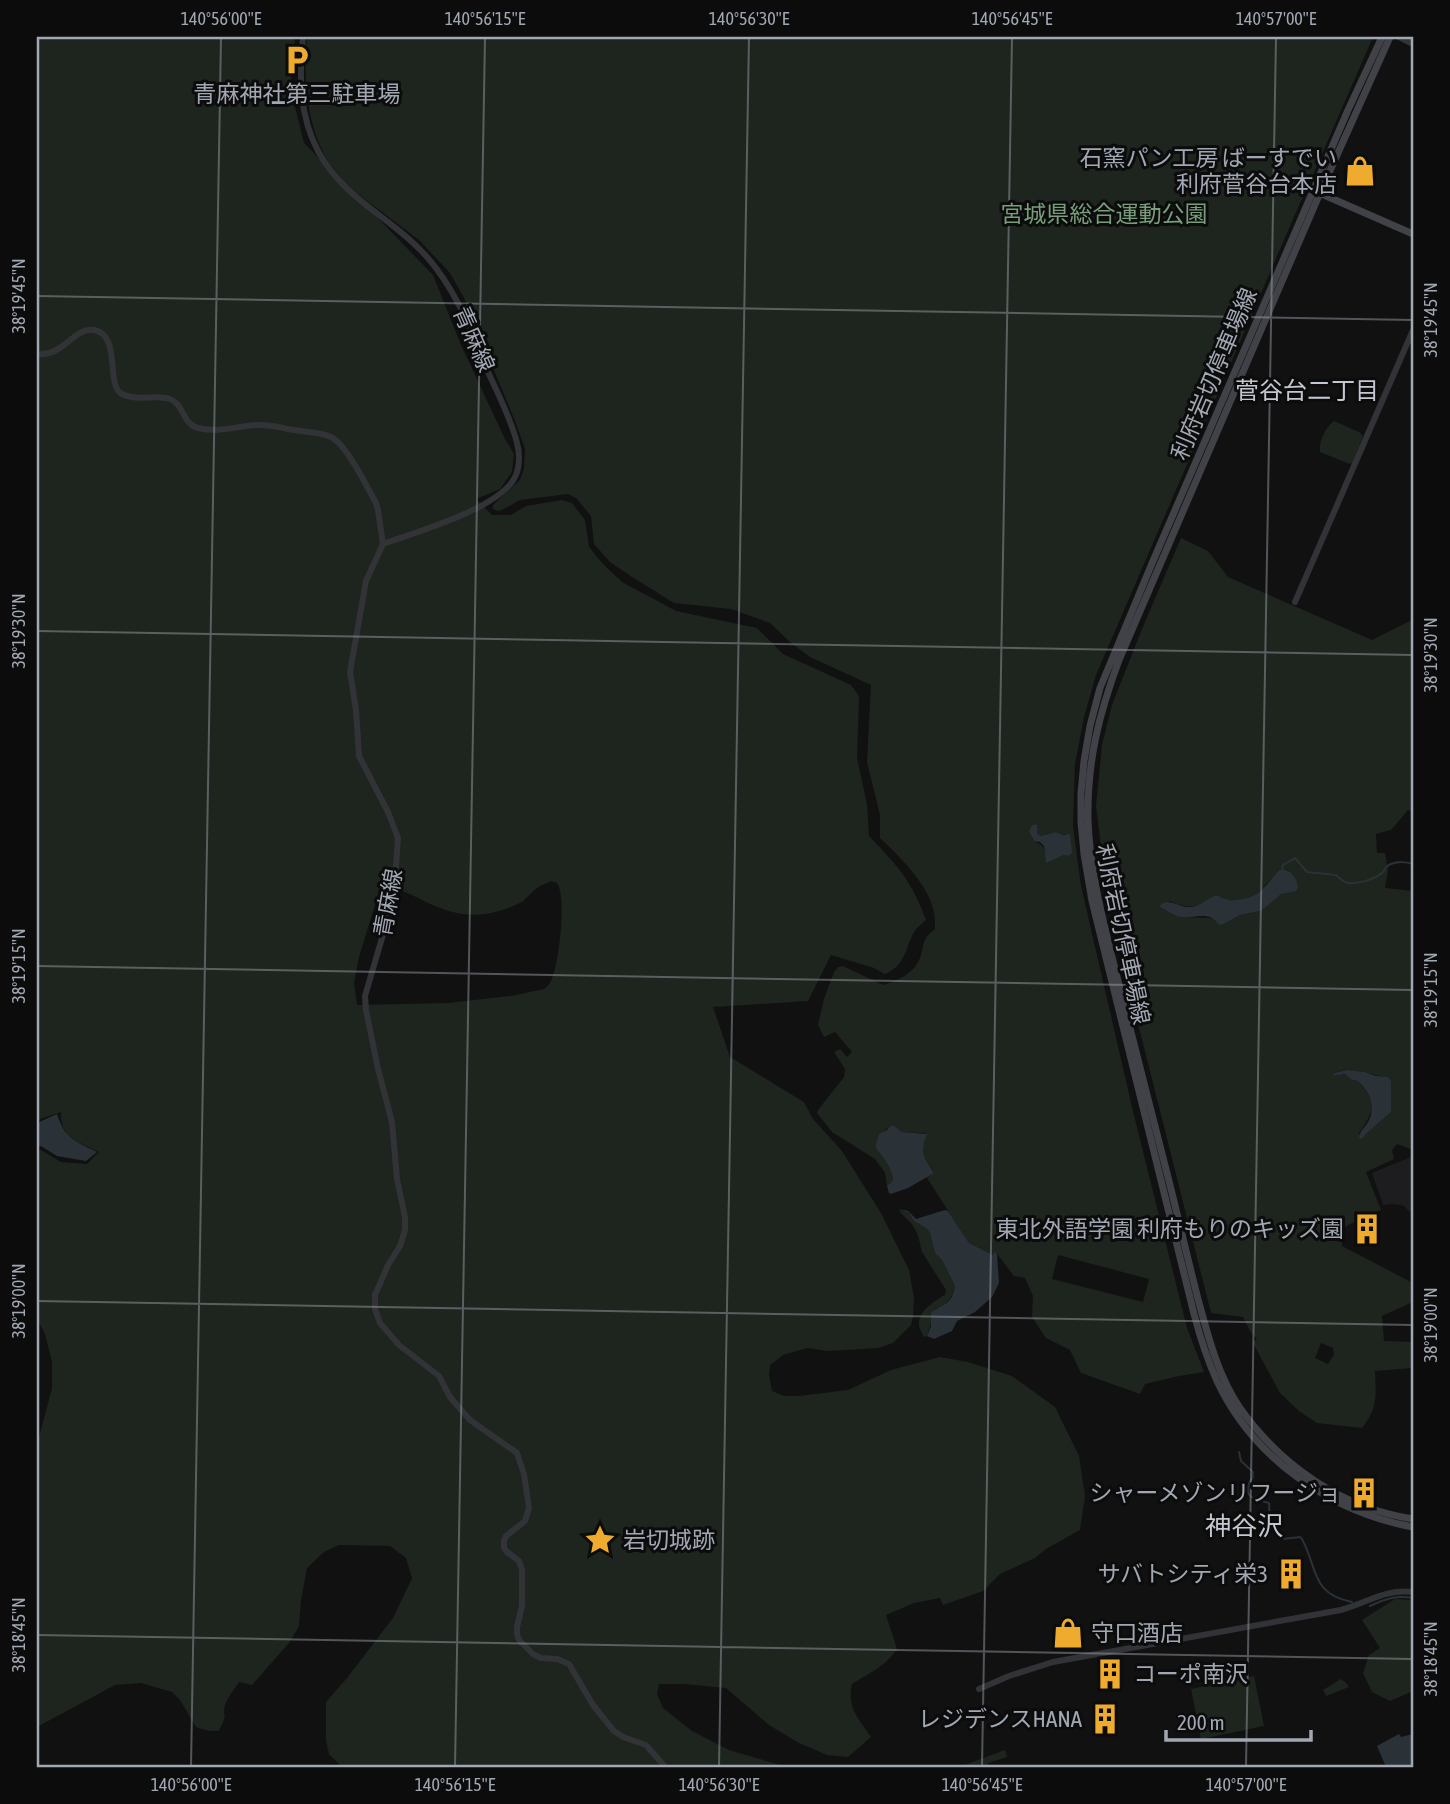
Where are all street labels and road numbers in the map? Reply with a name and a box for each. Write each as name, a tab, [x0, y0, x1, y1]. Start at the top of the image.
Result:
street label: 利府岩切停車場線	[1166, 284, 1262, 464]
street label: 青麻線	[448, 302, 500, 376]
street label: 利府岩切停車場線	[1091, 841, 1155, 1027]
street label: 青麻線	[369, 867, 407, 939]

